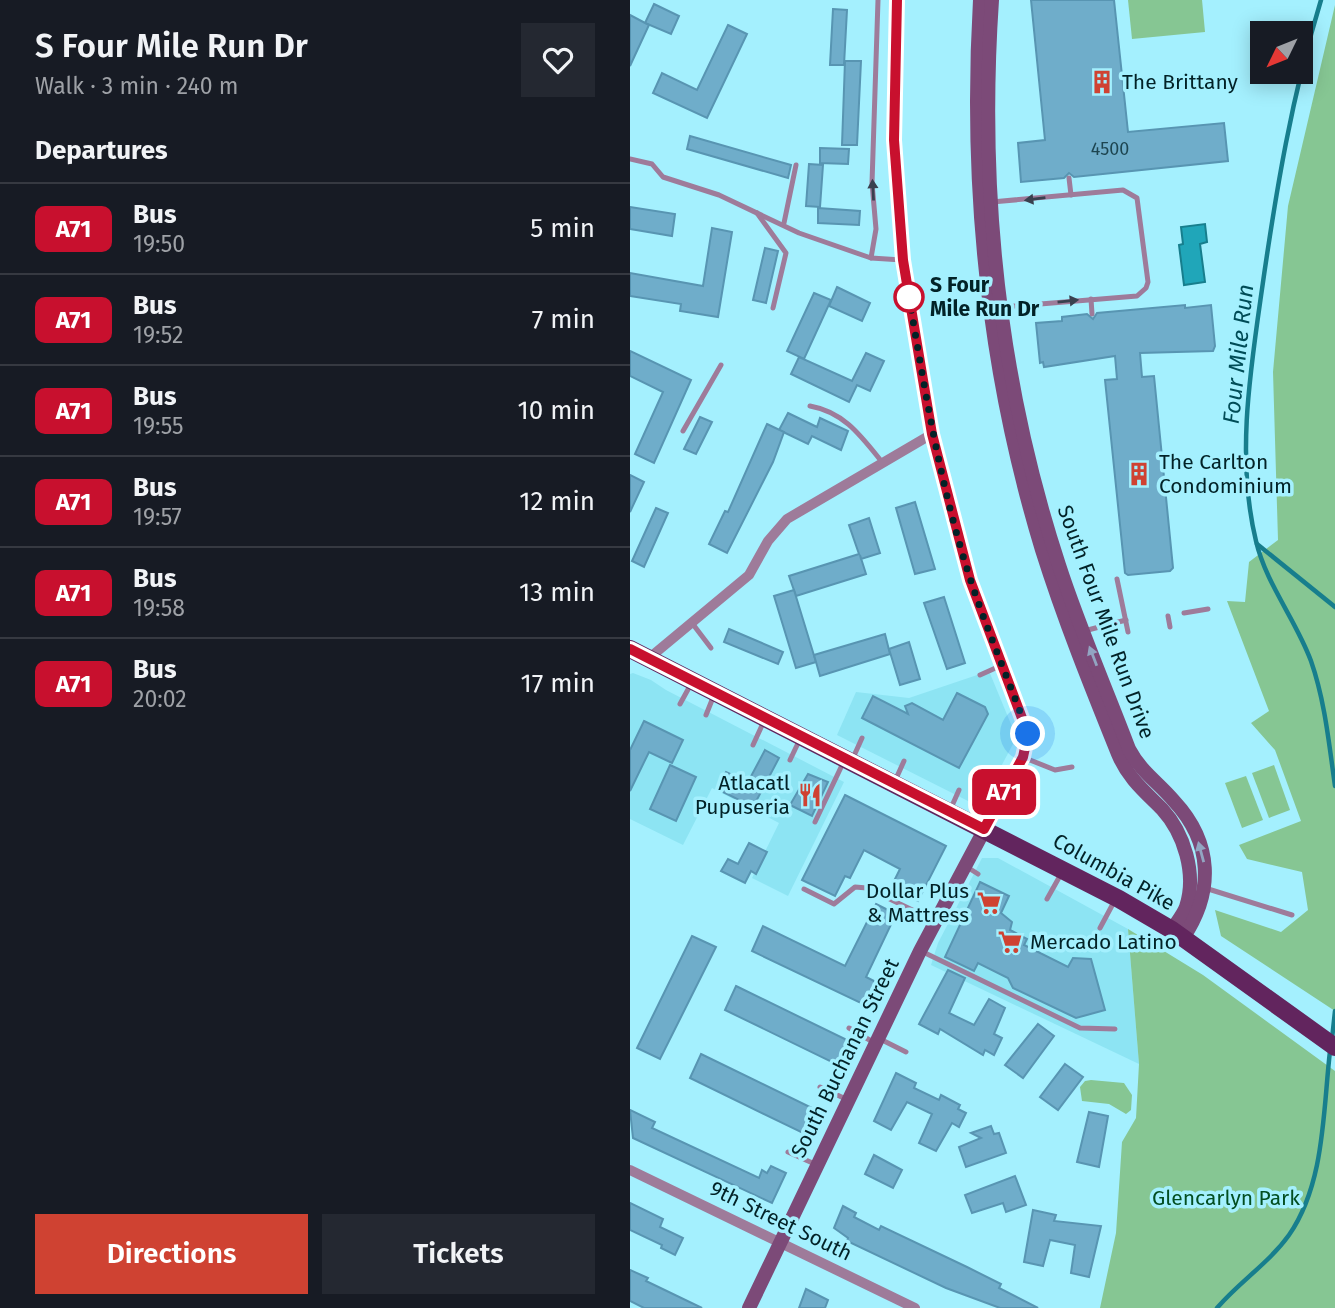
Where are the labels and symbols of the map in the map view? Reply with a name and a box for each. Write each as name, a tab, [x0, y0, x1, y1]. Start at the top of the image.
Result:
north arrow	[1250, 21, 1312, 84]
building icon: The Brittany	[1088, 68, 1116, 96]
place label: The Brittany	[1122, 69, 1239, 95]
house number: 4500	[1091, 138, 1129, 160]
one-way arrow	[867, 179, 878, 201]
one-way arrow	[1024, 193, 1046, 204]
place label: S Four Mile Run Dr	[930, 272, 1040, 322]
marker: S Four Mile Run Dr	[894, 282, 924, 312]
water label: Four Mile Run	[1217, 283, 1259, 425]
one-way arrow	[1057, 295, 1079, 306]
place label: The Carlton Condominium	[1159, 449, 1292, 499]
building icon: The Carlton Condominium	[1125, 460, 1153, 488]
street label: South Four Mile Run Drive	[1052, 502, 1160, 742]
one-way arrow	[1088, 645, 1099, 666]
your location	[1010, 716, 1045, 751]
line badge: A71	[964, 769, 1044, 815]
place label: Atlacatl Pupuseria	[695, 770, 790, 820]
restaurant icon: Atlacatl Pupuseria	[796, 781, 824, 809]
street label: Columbia Pike	[1048, 828, 1180, 916]
one-way arrow	[1195, 840, 1206, 862]
place label: Dollar Plus & Mattress	[866, 878, 969, 928]
supermarket icon: Dollar Plus & Mattress	[975, 889, 1003, 917]
supermarket icon: Mercado Latino	[996, 928, 1024, 956]
place label: Mercado Latino	[1030, 929, 1177, 955]
street label: South Buchanan Street	[785, 954, 905, 1162]
street label: 9th Street South	[706, 1175, 856, 1267]
park label: Glencarlyn Park	[1152, 1185, 1300, 1211]

